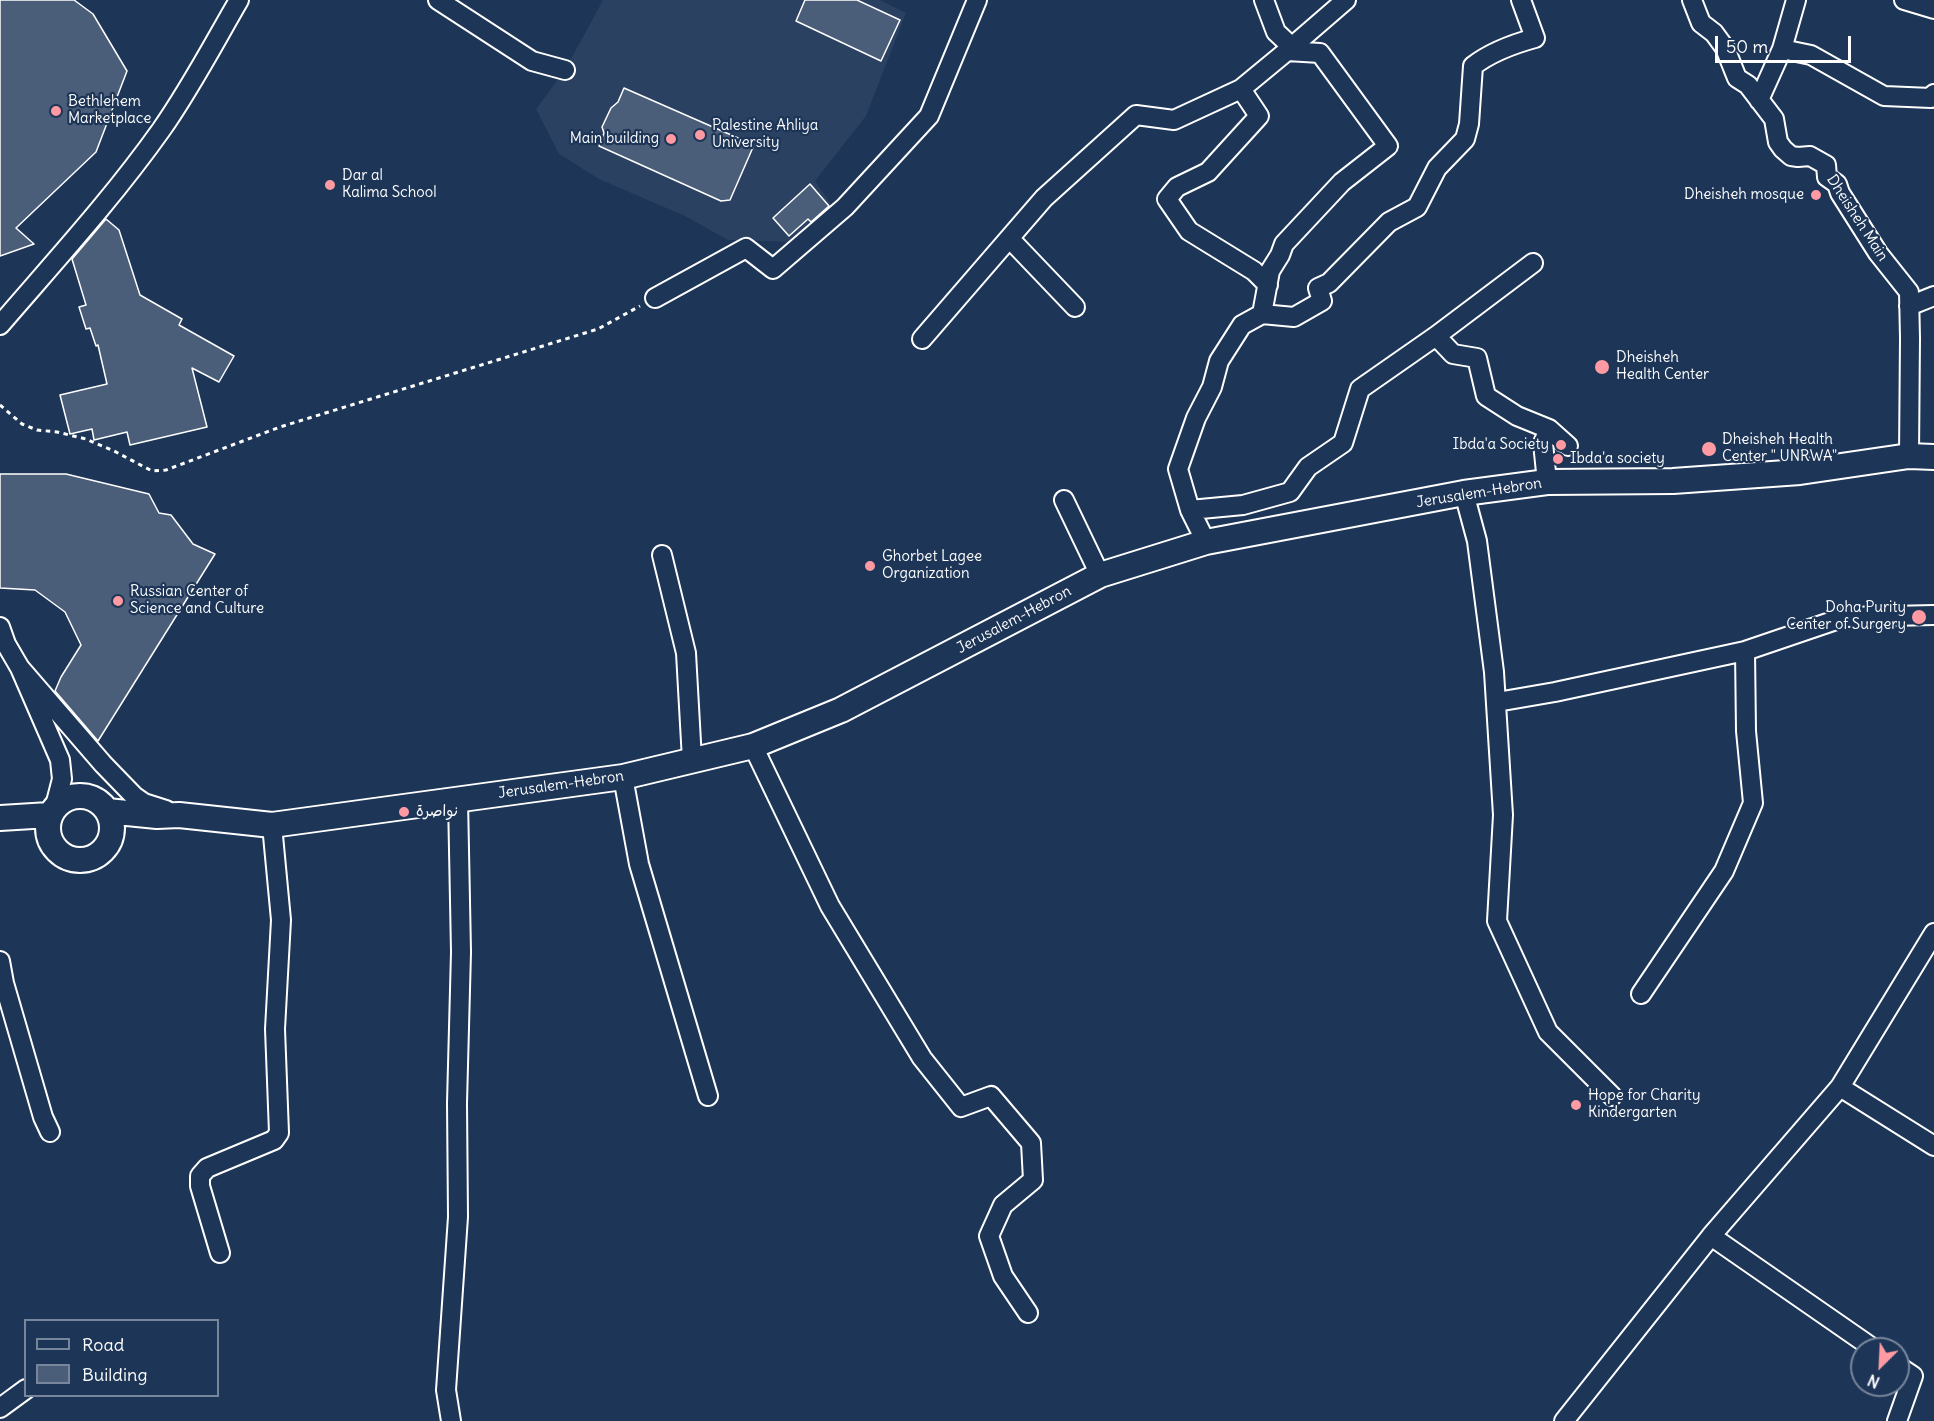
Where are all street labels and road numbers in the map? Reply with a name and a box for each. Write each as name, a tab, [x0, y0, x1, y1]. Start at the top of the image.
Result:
street label: Dheisheh Main	[1822, 172, 1892, 264]
street label: Jerusalem-Hebron	[1415, 474, 1543, 512]
street label: Jerusalem-Hebron	[954, 582, 1074, 658]
street label: Jerusalem-Hebron	[497, 767, 625, 803]

